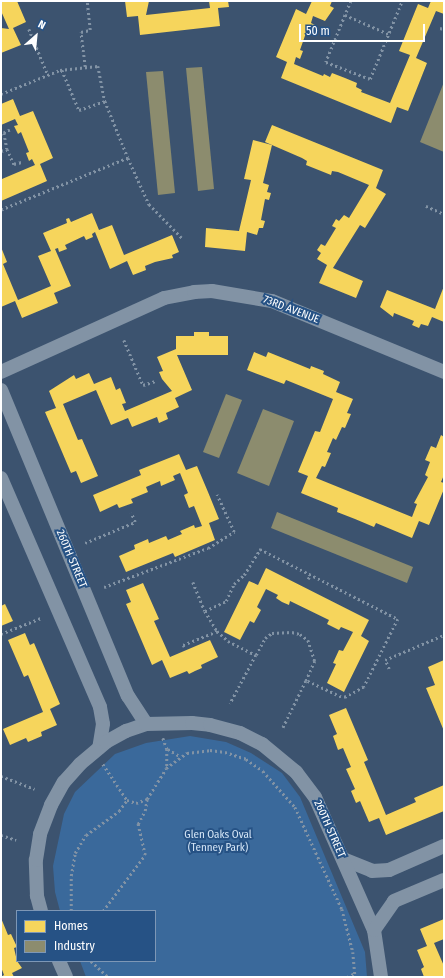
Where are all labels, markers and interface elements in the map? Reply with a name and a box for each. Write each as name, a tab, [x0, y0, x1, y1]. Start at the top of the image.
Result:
north arrow	[16, 16, 56, 56]
scale bar	[301, 16, 427, 42]
text: N	[36, 18, 48, 32]
text: 50 m	[306, 24, 330, 38]
street label: 73RD AVENUE	[261, 293, 321, 327]
street label: 260TH STREET	[53, 528, 89, 590]
street label: 260TH STREET	[310, 798, 348, 860]
park label: Glen Oaks Oval (Tenney Park)	[184, 829, 252, 855]
legend	[16, 910, 156, 962]
text: Homes	[54, 919, 88, 933]
text: Industry	[54, 939, 95, 953]

